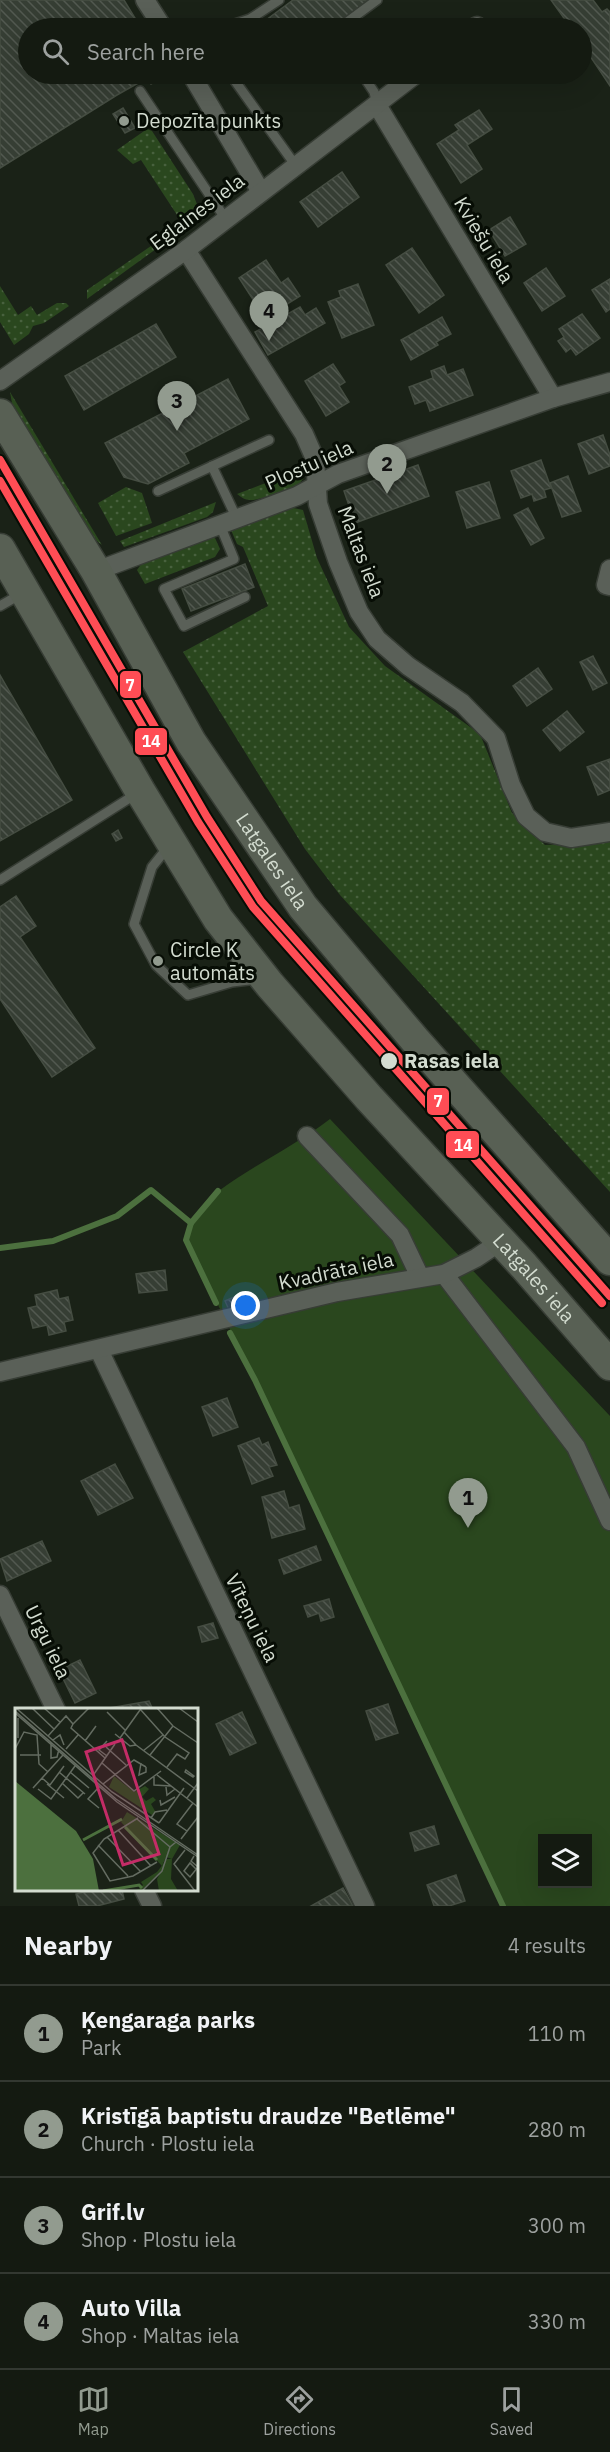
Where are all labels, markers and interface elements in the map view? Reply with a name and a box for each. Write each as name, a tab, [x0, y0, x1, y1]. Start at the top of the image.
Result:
search box	[18, 18, 592, 84]
icon: search	[39, 35, 72, 68]
text: Search here	[87, 37, 205, 66]
place label: Depozīta punkts	[136, 107, 281, 134]
marker: Depozīta punkts	[117, 114, 131, 128]
street label: Eglaines iela	[144, 167, 250, 256]
street label: Kviešu iela	[448, 192, 521, 288]
pin: 4	[250, 292, 288, 341]
pin: 3	[158, 382, 196, 431]
street label: Plostu iela	[261, 433, 357, 496]
pin: 2	[368, 444, 406, 494]
street label: Maltas iela	[332, 502, 391, 602]
line badge: 7	[119, 670, 142, 699]
text: 7	[125, 675, 135, 695]
line badge: 14	[134, 727, 168, 756]
text: 14	[141, 731, 161, 751]
street label: Latgales iela	[230, 807, 315, 915]
place label: Circle K automāts	[170, 936, 255, 986]
marker: Circle K automāts	[151, 954, 165, 968]
place label: Rasas iela	[404, 1047, 499, 1074]
marker: Rasas iela	[379, 1051, 399, 1071]
line badge: 7	[426, 1087, 450, 1116]
text: 7	[433, 1091, 443, 1111]
line badge: 14	[445, 1130, 480, 1159]
text: 14	[453, 1135, 473, 1155]
street label: Latgales iela	[487, 1227, 582, 1329]
street label: Kvadrāta iela	[276, 1245, 396, 1296]
your location	[231, 1291, 260, 1320]
pin: 1	[448, 1478, 488, 1528]
street label: Vīteņu iela	[219, 1569, 286, 1667]
street label: Urgu iela	[19, 1600, 78, 1684]
inset map	[15, 1708, 198, 1891]
map controls	[538, 1834, 592, 1888]
button: layers	[538, 1834, 592, 1888]
text: Nearby	[24, 1928, 112, 1962]
text: 4 results	[508, 1932, 586, 1959]
text: Ķengaraga parks	[81, 2005, 255, 2034]
text: 1	[38, 2020, 50, 2047]
text: 110 m	[528, 2020, 586, 2047]
text: Park	[81, 2034, 121, 2061]
text: Kristīgā baptistu draudze "Betlēme"	[81, 2101, 456, 2130]
text: 2	[38, 2116, 50, 2143]
text: 280 m	[528, 2116, 586, 2143]
text: Church · Plostu iela	[81, 2130, 254, 2157]
text: Grif.lv	[81, 2197, 144, 2226]
text: 3	[38, 2212, 50, 2239]
text: 300 m	[528, 2212, 586, 2239]
text: Shop · Plostu iela	[81, 2226, 236, 2253]
text: Auto Villa	[81, 2293, 181, 2322]
text: 4	[38, 2308, 50, 2335]
text: 330 m	[528, 2308, 586, 2335]
text: Shop · Maltas iela	[81, 2322, 239, 2349]
tab: Map	[77, 2383, 110, 2439]
tab: Directions	[263, 2383, 336, 2439]
tab: Saved	[490, 2383, 533, 2439]

